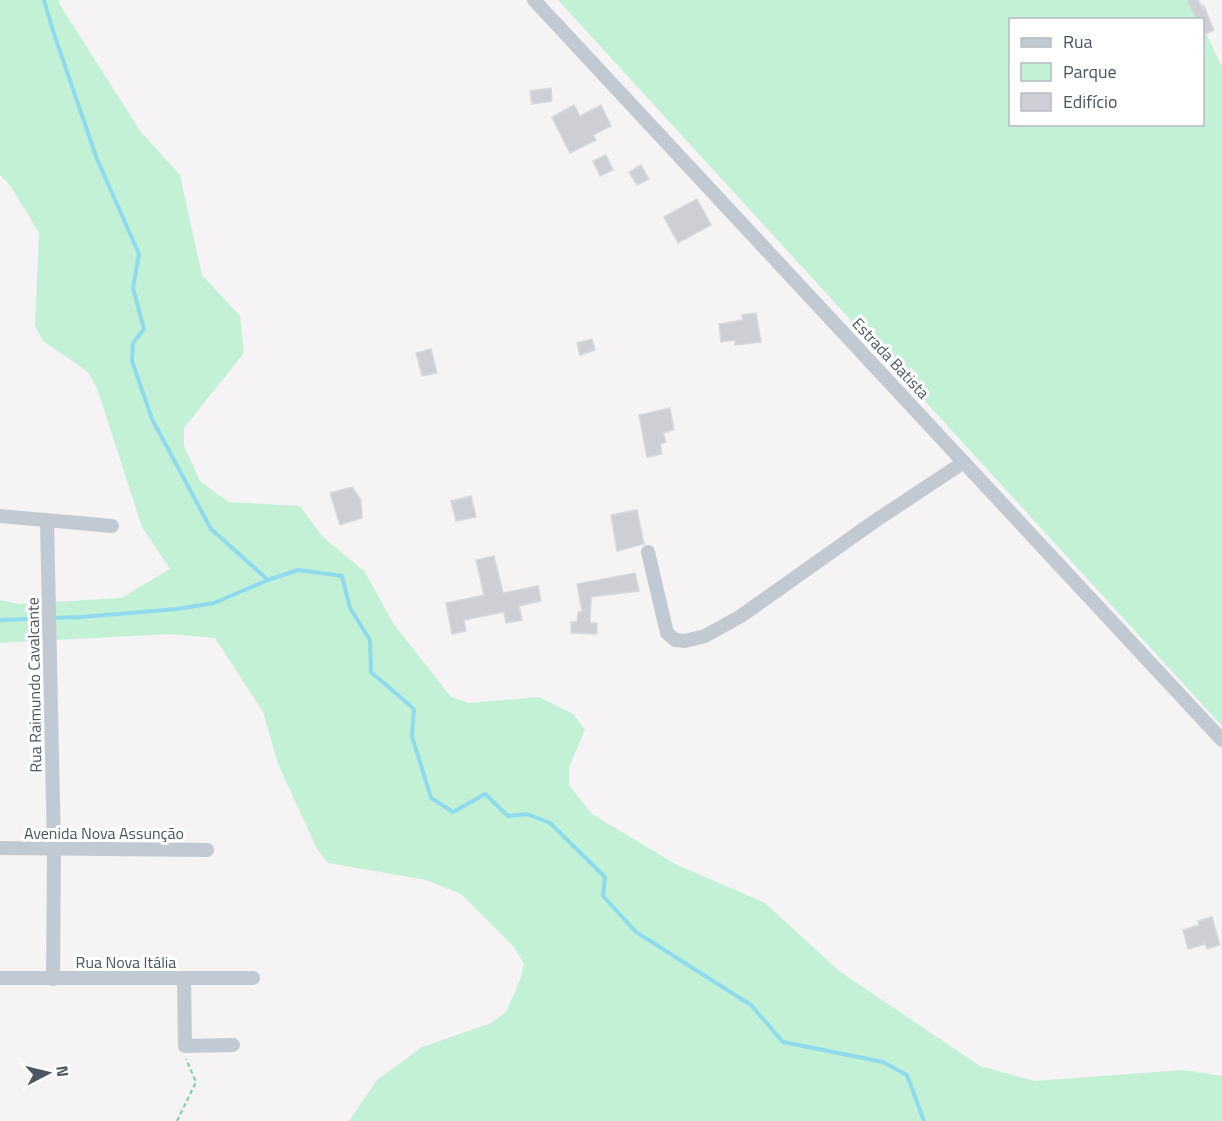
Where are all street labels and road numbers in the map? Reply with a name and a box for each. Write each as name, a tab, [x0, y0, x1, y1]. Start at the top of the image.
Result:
street label: Estrada Batista	[847, 312, 935, 404]
street label: Rua Raimundo Cavalcante	[20, 597, 48, 773]
street label: Avenida Nova Assunção	[24, 821, 184, 845]
street label: Rua Nova Itália	[76, 950, 176, 974]

